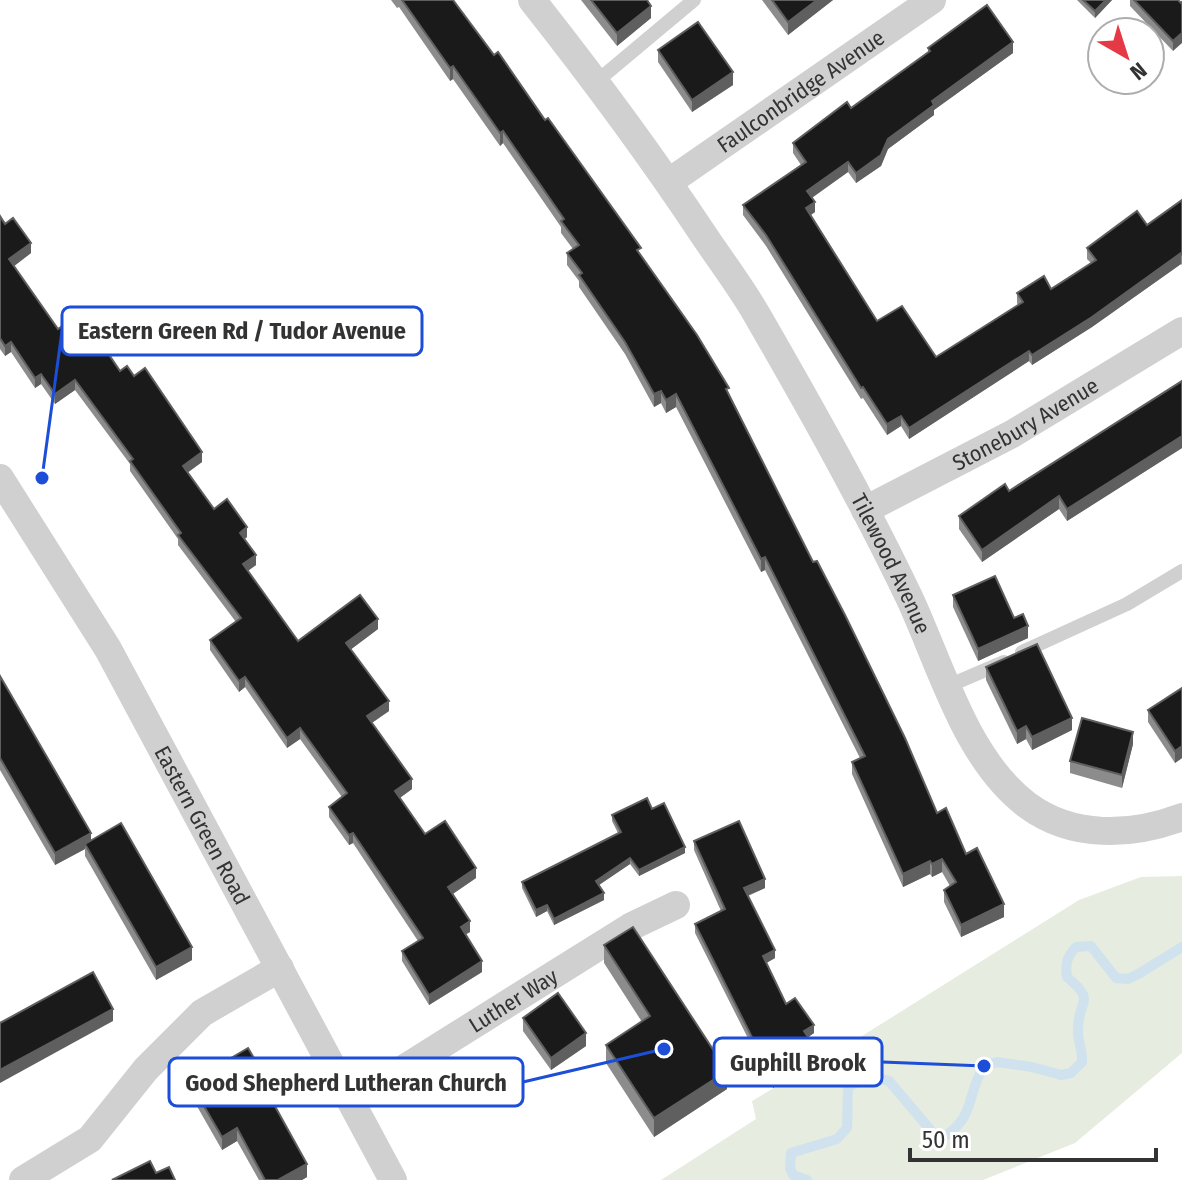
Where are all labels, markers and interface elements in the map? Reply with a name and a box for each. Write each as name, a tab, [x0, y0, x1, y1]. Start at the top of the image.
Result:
north arrow	[1086, 16, 1166, 96]
street label: Faulconbridge Avenue	[712, 24, 889, 158]
text: N	[1125, 57, 1152, 86]
callout: Eastern Green Rd / Tudor Avenue	[62, 307, 422, 355]
text: Eastern Green Rd / Tudor Avenue	[78, 317, 406, 345]
street label: Stonebury Avenue	[948, 371, 1103, 476]
street label: Tilewood Avenue	[846, 489, 937, 638]
street label: Eastern Green Road	[149, 741, 256, 909]
street label: Luther Way	[464, 962, 563, 1038]
callout: Guphill Brook	[714, 1038, 882, 1086]
text: Guphill Brook	[730, 1049, 867, 1077]
callout: Good Shepherd Lutheran Church	[169, 1058, 523, 1106]
text: Good Shepherd Lutheran Church	[185, 1069, 507, 1097]
scale bar	[910, 1112, 1156, 1162]
text: 50 m	[922, 1126, 970, 1154]

